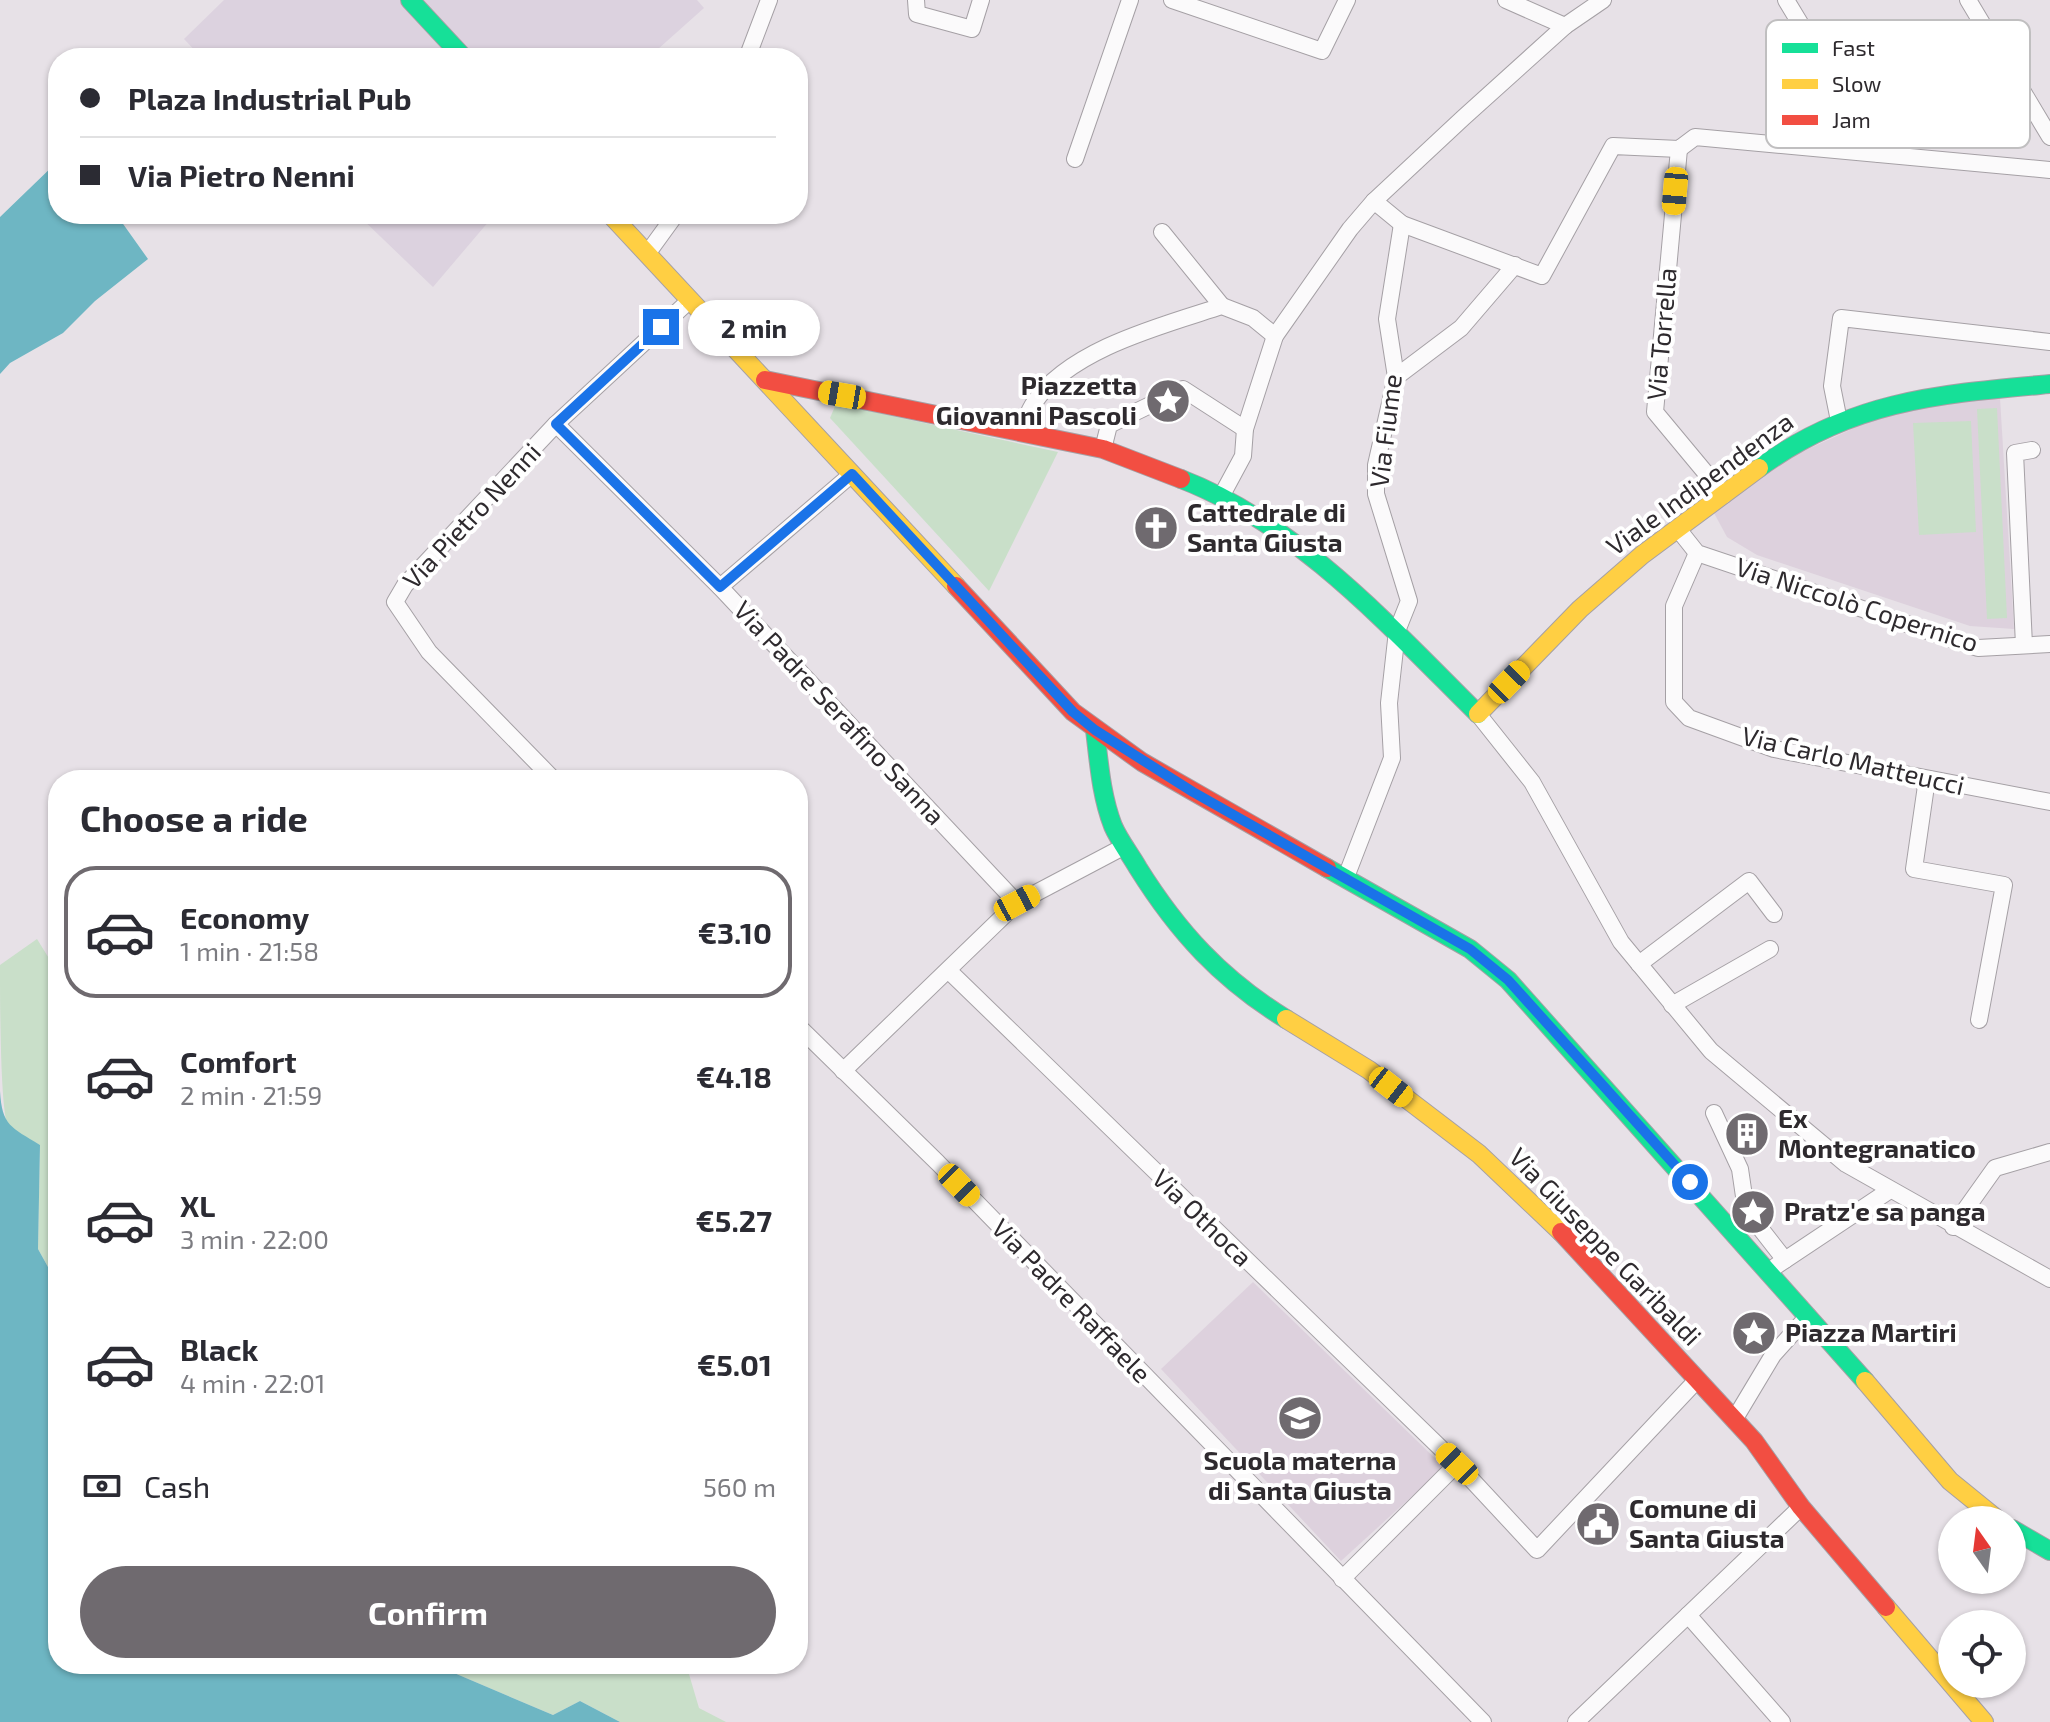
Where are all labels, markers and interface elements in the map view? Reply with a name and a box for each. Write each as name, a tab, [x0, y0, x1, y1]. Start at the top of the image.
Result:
legend	[1766, 20, 2030, 148]
text: Fast	[1832, 34, 1875, 60]
text: Slow	[1832, 70, 1881, 96]
text: Plaza Industrial Pub	[128, 80, 412, 116]
text: Jam	[1832, 106, 1871, 132]
text: Via Pietro Nenni	[128, 157, 355, 193]
car	[1661, 166, 1689, 216]
street label: Via Torrella	[1639, 266, 1682, 401]
callout: 2 min	[689, 299, 821, 355]
route end	[643, 309, 679, 345]
text: 2 min	[721, 312, 787, 343]
place label: Piazzetta Giovanni Pascoli	[936, 369, 1137, 430]
street label: Via Fiume	[1362, 372, 1407, 489]
place icon: Piazzetta Giovanni Pascoli	[1144, 377, 1192, 425]
car	[816, 379, 868, 411]
street label: Viale Indipendenza	[1600, 405, 1798, 561]
street label: Via Pietro Nenni	[396, 436, 546, 594]
place label: Cattedrale di Santa Giusta	[1187, 496, 1346, 557]
church icon: Cattedrale di Santa Giusta	[1132, 504, 1180, 552]
street label: Via Niccolò Copernico	[1732, 550, 1983, 657]
street label: Via Padre Serafino Sanna	[728, 594, 952, 830]
car	[1484, 656, 1534, 708]
street label: Via Carlo Matteucci	[1739, 719, 1968, 800]
text: Choose a ride	[80, 796, 308, 839]
car	[990, 881, 1044, 925]
icon: car	[84, 896, 156, 968]
text: Economy	[180, 899, 309, 935]
text: €3.10	[698, 914, 772, 950]
text: 1 min · 21:58	[180, 935, 319, 966]
icon: car	[84, 1040, 156, 1112]
text: Comfort	[180, 1043, 297, 1079]
text: €4.18	[696, 1058, 772, 1094]
car	[1365, 1063, 1417, 1111]
text: 2 min · 21:59	[180, 1079, 322, 1110]
place label: Ex Montegranatico	[1778, 1102, 1976, 1163]
building icon: Ex Montegranatico	[1723, 1110, 1771, 1158]
street label: Via Giuseppe Garibaldi	[1504, 1141, 1708, 1351]
car	[934, 1159, 984, 1211]
street label: Via Othoca	[1147, 1162, 1259, 1272]
route start	[1672, 1164, 1708, 1200]
icon: car	[84, 1184, 156, 1256]
text: XL	[180, 1187, 215, 1223]
place icon: Pratz'e sa panga	[1729, 1188, 1777, 1236]
place label: Pratz'e sa panga	[1784, 1195, 1986, 1226]
text: €5.27	[696, 1202, 772, 1238]
street label: Via Padre Raffaele	[986, 1212, 1158, 1388]
text: 3 min · 22:00	[180, 1223, 329, 1254]
place icon: Piazza Martiri	[1730, 1309, 1778, 1357]
place label: Piazza Martiri	[1785, 1316, 1957, 1347]
icon: car	[84, 1328, 156, 1400]
text: Black	[180, 1331, 258, 1367]
text: €5.01	[697, 1346, 772, 1382]
text: 4 min · 22:01	[180, 1367, 325, 1398]
school or university icon: Scuola materna di Santa Giusta	[1276, 1394, 1324, 1442]
car	[1431, 1439, 1483, 1489]
place label: Scuola materna di Santa Giusta	[1204, 1444, 1396, 1505]
icon: cash	[80, 1464, 124, 1508]
text: Cash	[144, 1468, 210, 1504]
text: 560 m	[703, 1471, 776, 1502]
place label: Comune di Santa Giusta	[1629, 1492, 1785, 1553]
public building icon: Comune di Santa Giusta	[1574, 1500, 1622, 1548]
north arrow	[1938, 1506, 2026, 1594]
map controls	[1938, 1506, 2026, 1698]
button: Confirm	[80, 1566, 776, 1658]
button: locate	[1938, 1610, 2026, 1698]

